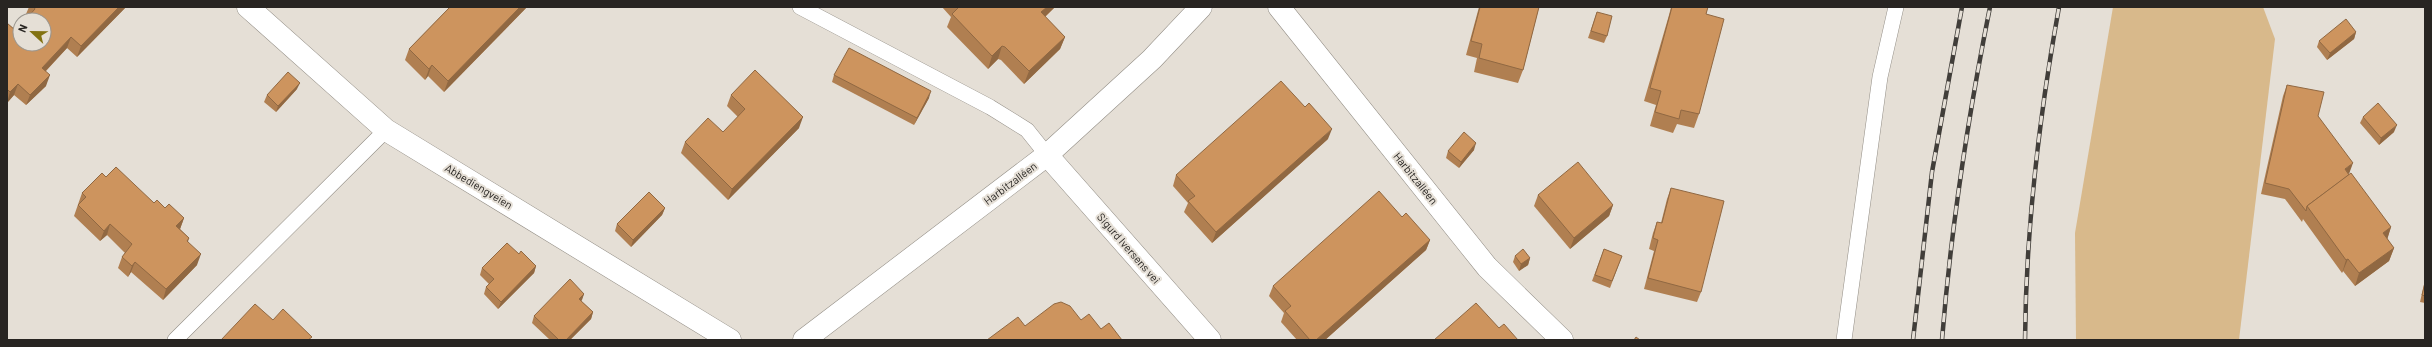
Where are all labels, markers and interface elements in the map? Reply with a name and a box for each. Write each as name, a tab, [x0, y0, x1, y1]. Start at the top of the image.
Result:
north arrow	[12, 12, 52, 52]
text: N	[15, 22, 30, 34]
street label: Harbitzalléen	[1391, 149, 1441, 207]
street label: Harbitzalléen	[981, 159, 1039, 207]
street label: Abbediengveien	[443, 161, 515, 211]
street label: Sigurd Iversens vei	[1095, 210, 1163, 286]

